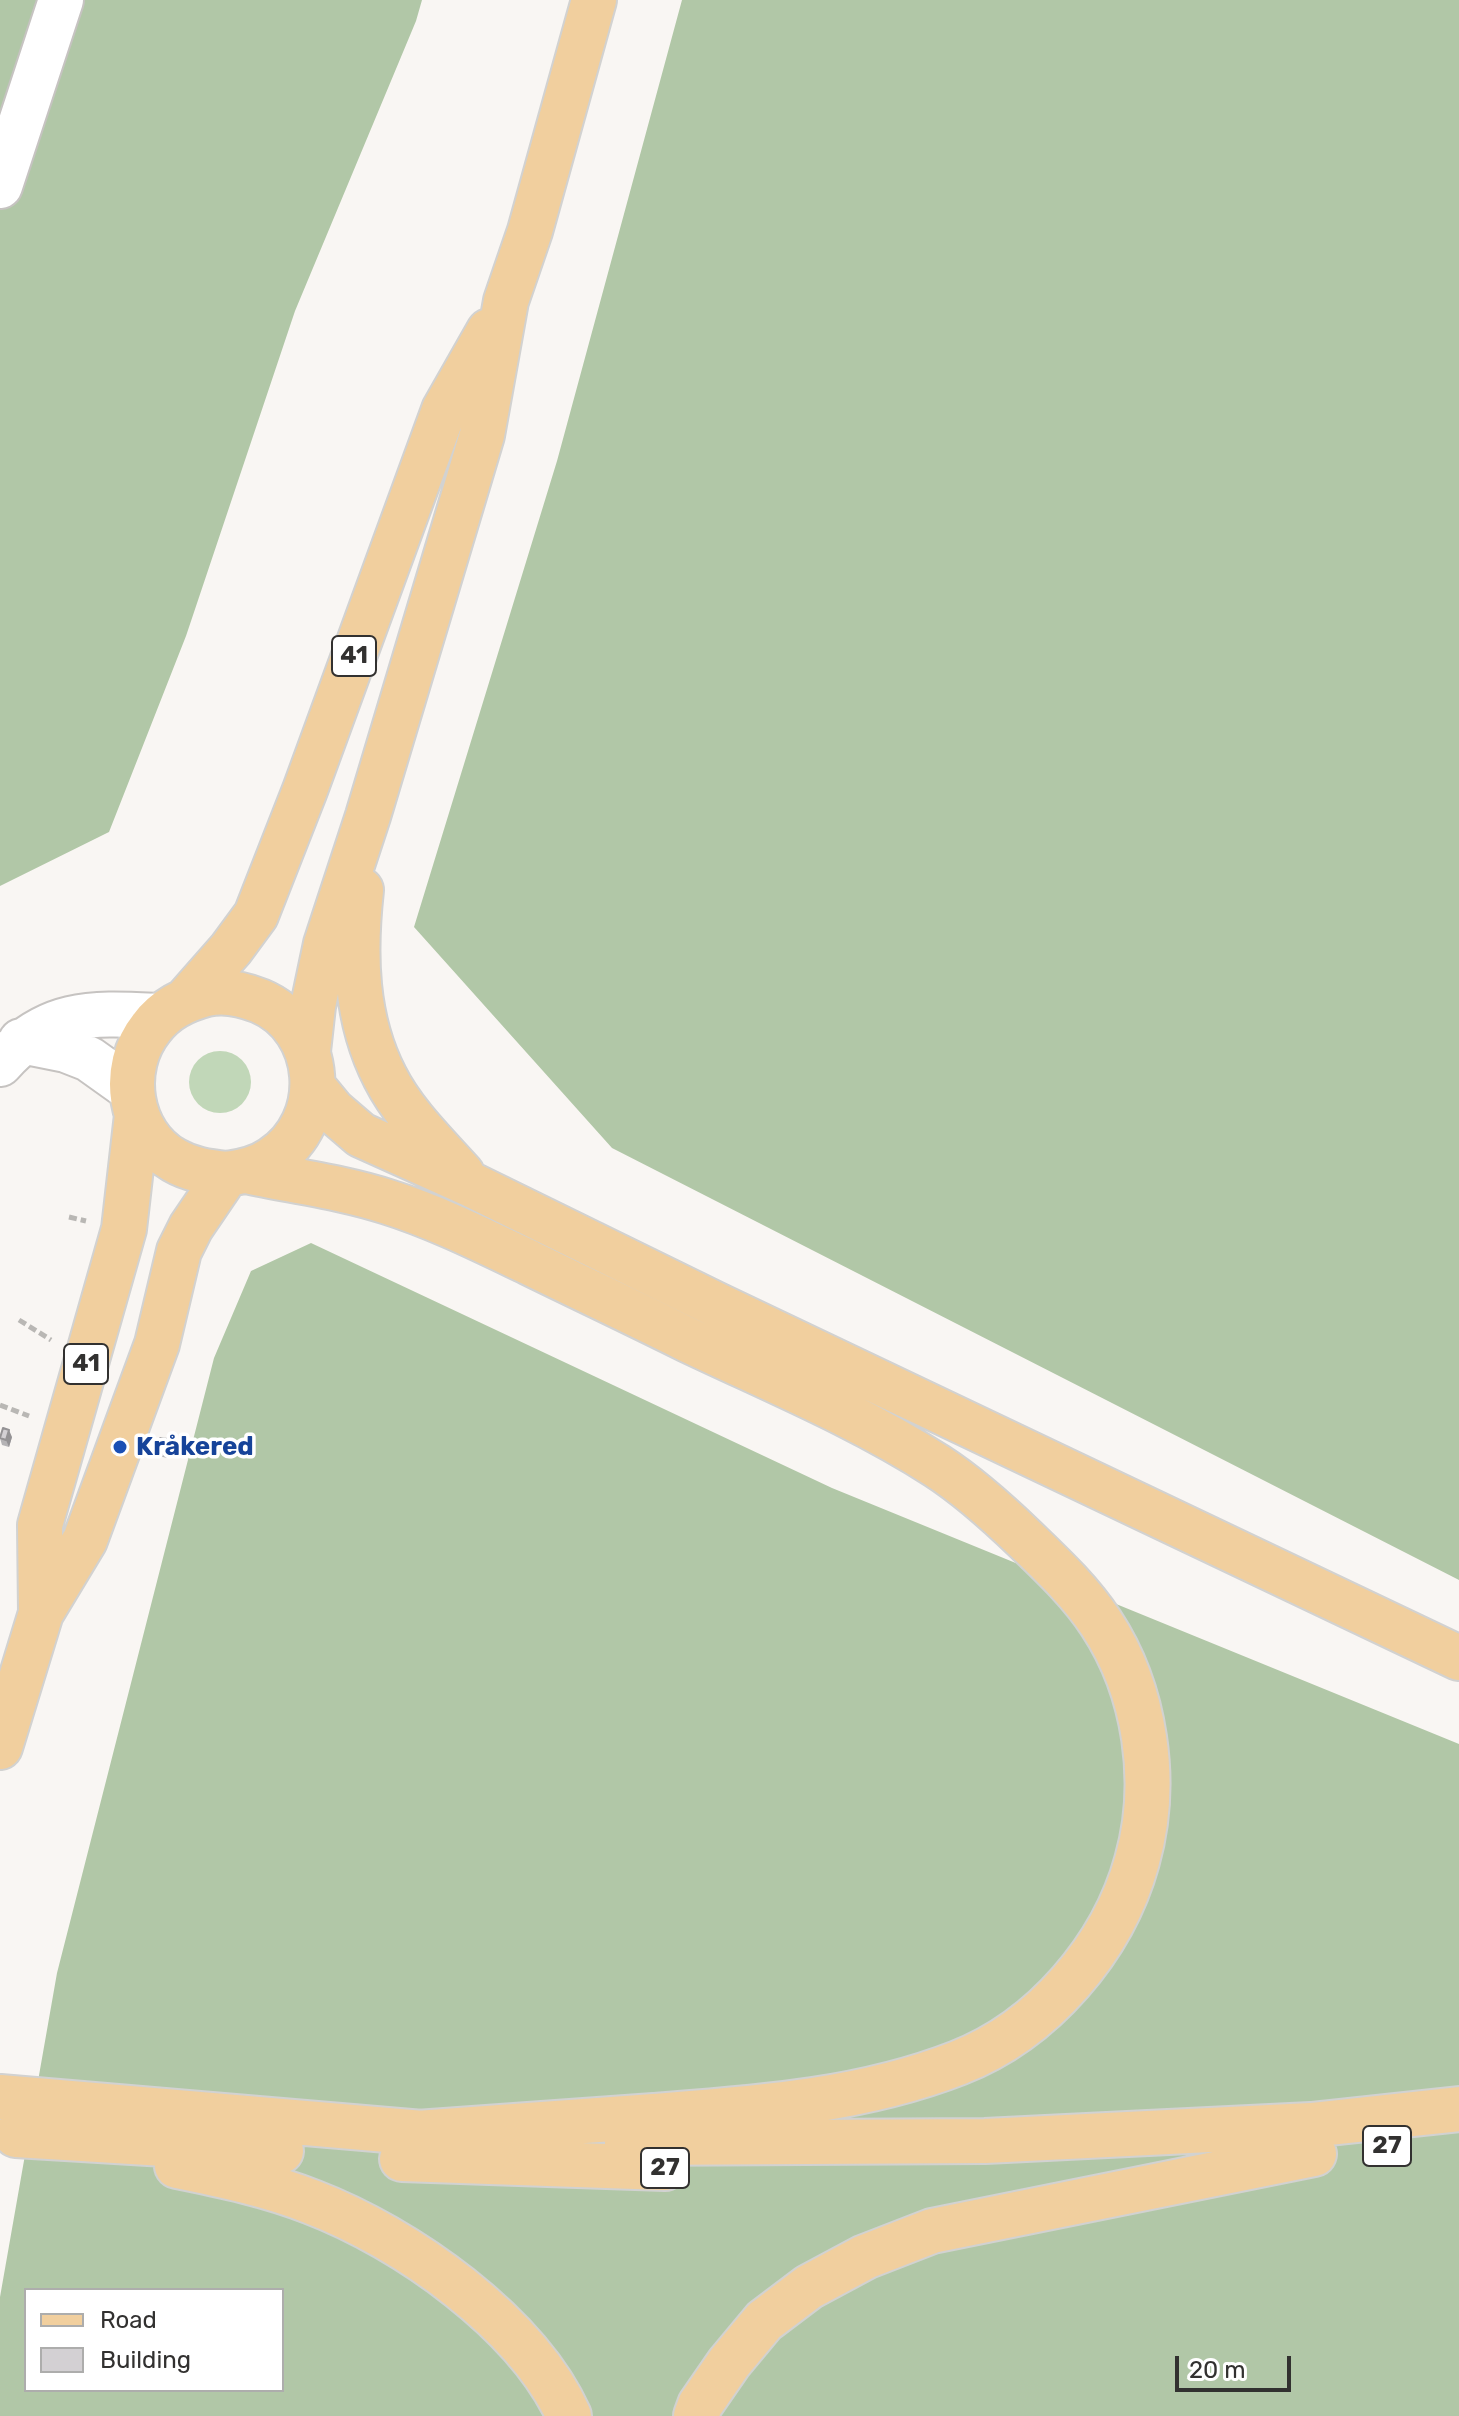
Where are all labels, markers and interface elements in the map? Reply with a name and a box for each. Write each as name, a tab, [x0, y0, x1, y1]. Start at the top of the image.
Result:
road number: 41	[332, 636, 376, 676]
road number: 41	[64, 1344, 108, 1384]
place label: Kråkered	[136, 1431, 254, 1463]
marker: Kråkered	[111, 1438, 129, 1456]
road number: 27	[1363, 2126, 1411, 2166]
road number: 27	[641, 2148, 689, 2188]
legend	[24, 2288, 284, 2392]
text: Road	[100, 2306, 157, 2334]
scale bar	[1179, 2340, 1295, 2390]
text: Building	[100, 2346, 191, 2374]
text: 20 m	[1189, 2356, 1246, 2384]

